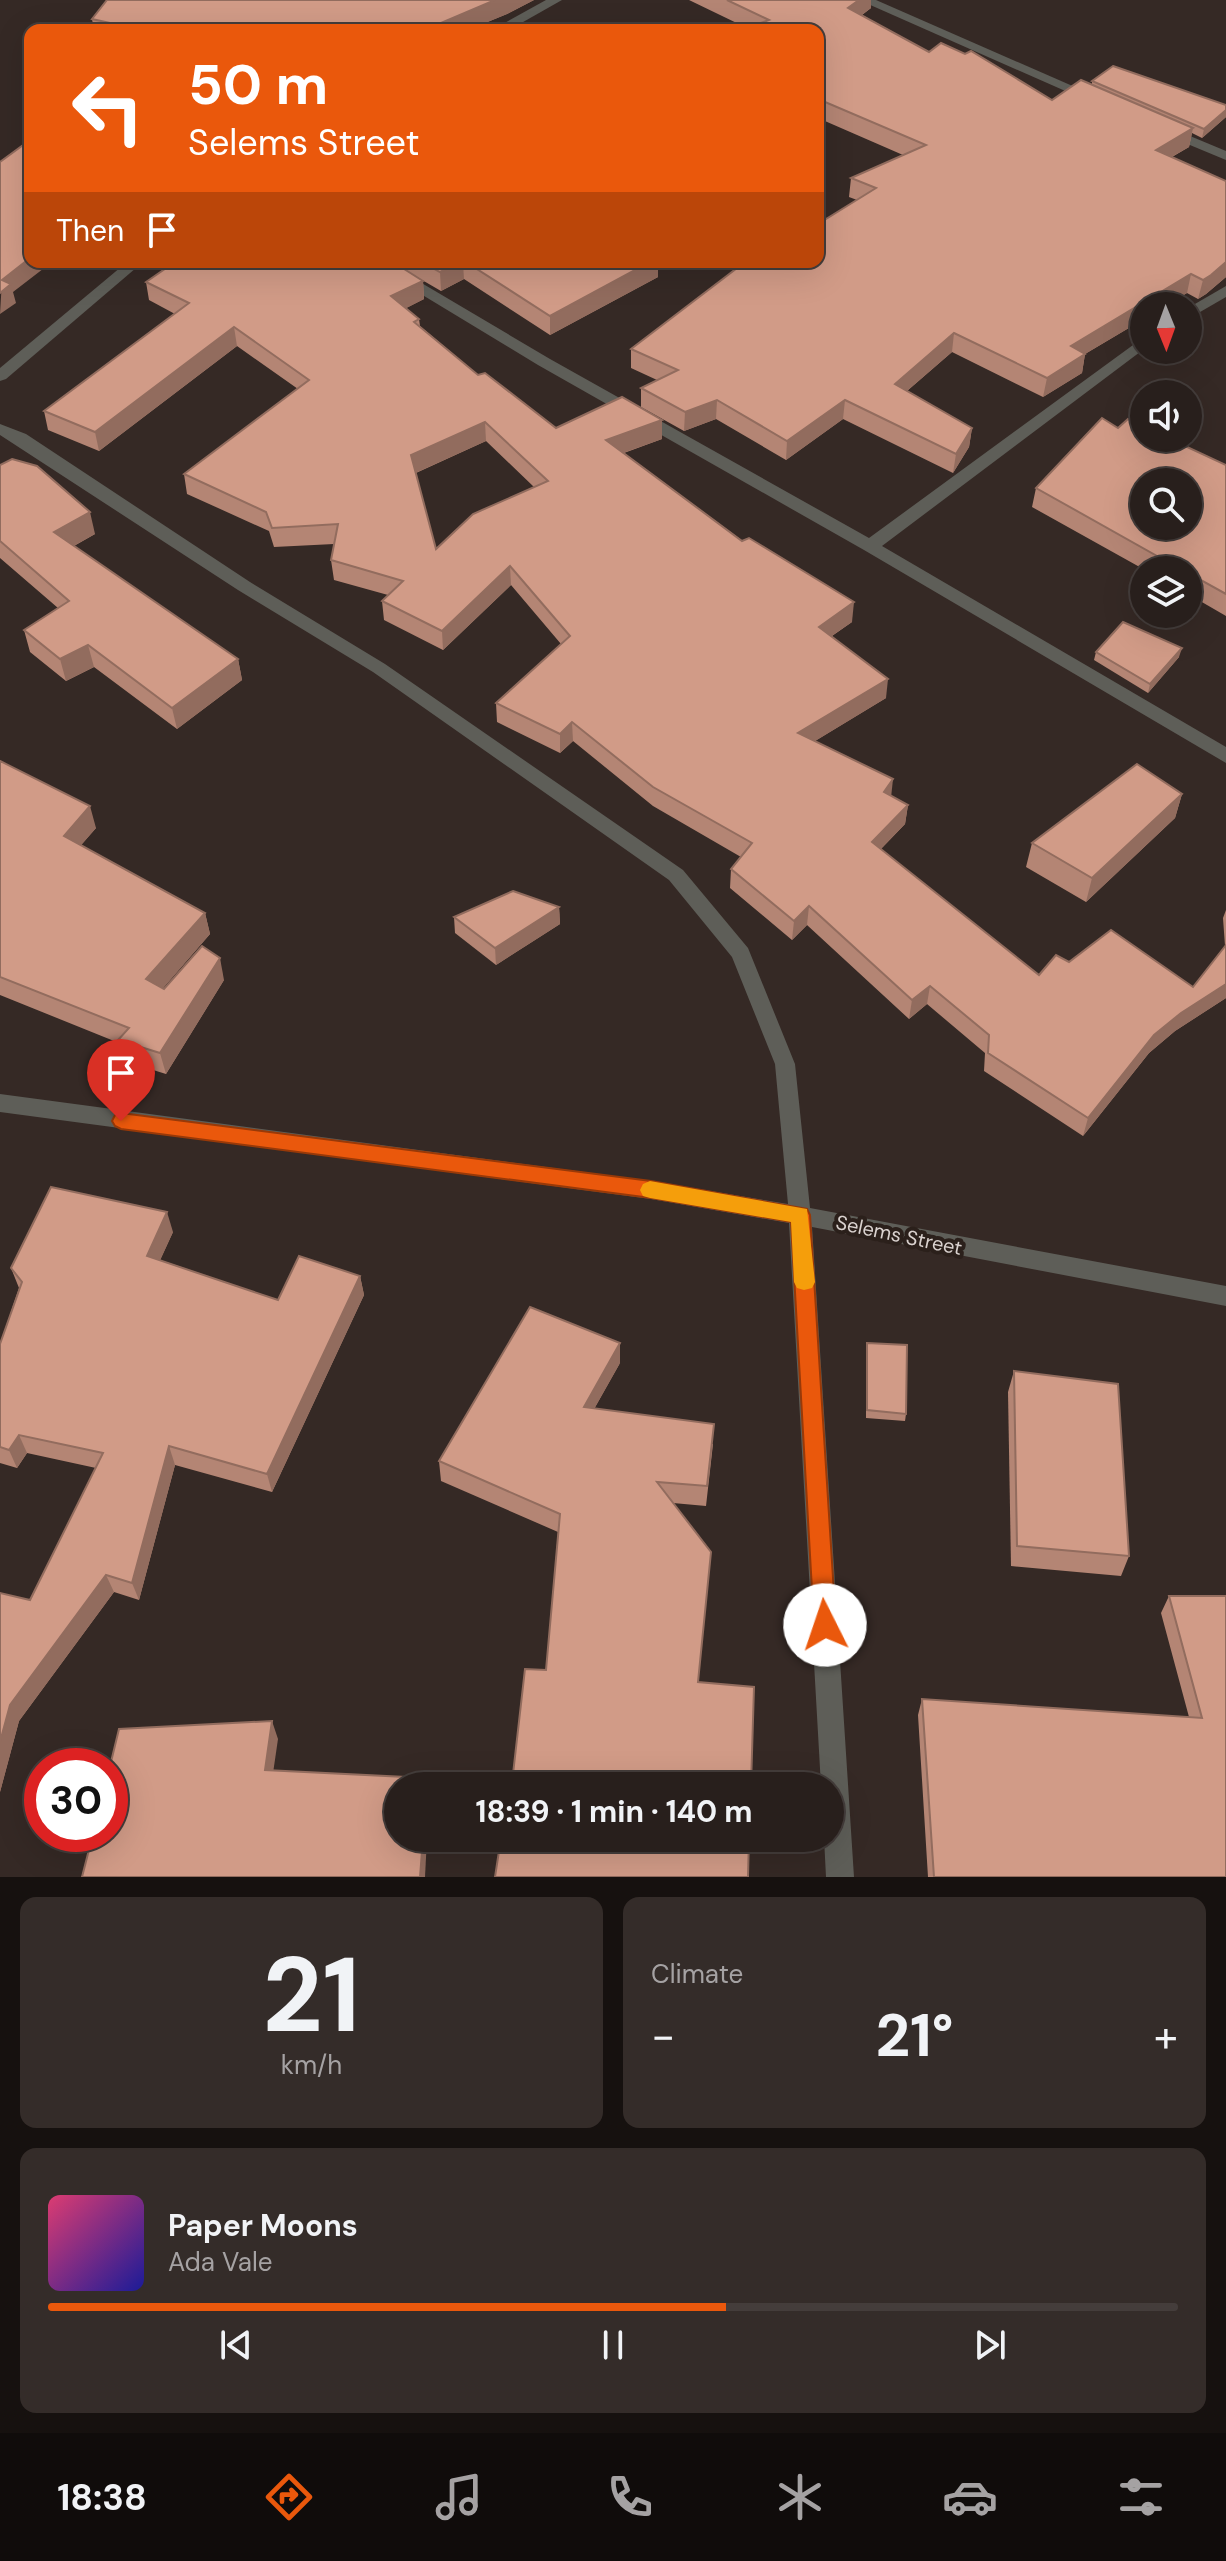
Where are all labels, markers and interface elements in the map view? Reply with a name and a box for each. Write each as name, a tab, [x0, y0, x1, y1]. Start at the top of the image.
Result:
text: 50 m	[188, 48, 328, 121]
icon: left	[56, 56, 160, 160]
text: Selems Street	[188, 119, 420, 166]
icon: arrive	[140, 208, 184, 252]
text: Then	[56, 211, 124, 250]
north arrow	[1130, 292, 1202, 364]
map controls	[1130, 292, 1202, 628]
button: sound	[1130, 380, 1202, 452]
button: search	[1130, 468, 1202, 540]
button: layers	[1130, 556, 1202, 628]
pin	[87, 1039, 155, 1121]
icon: arrive	[99, 1051, 143, 1095]
street label: Selems Street	[833, 1209, 965, 1261]
position arrow	[783, 1583, 867, 1667]
speed limit sign: 30	[24, 1748, 128, 1852]
text: 18:39 · 1 min · 140 m	[475, 1792, 753, 1831]
text: 21	[263, 1928, 360, 2063]
text: Climate	[651, 1957, 743, 1991]
text: 21°	[875, 1996, 954, 2075]
text: −	[651, 2007, 675, 2065]
text: +	[1154, 2007, 1178, 2065]
text: km/h	[281, 2048, 342, 2082]
text: Paper Moons	[168, 2206, 358, 2245]
text: Ada Vale	[168, 2245, 273, 2279]
icon: previous	[214, 2323, 258, 2367]
icon: pause	[591, 2323, 635, 2367]
icon: next	[968, 2323, 1012, 2367]
icon: directions	[261, 2469, 317, 2525]
icon: music	[431, 2469, 487, 2525]
icon: phone	[602, 2469, 658, 2525]
icon: climate	[772, 2469, 828, 2525]
icon: car	[942, 2469, 998, 2525]
icon: filters	[1113, 2469, 1169, 2525]
text: 18:38	[57, 2474, 147, 2521]

